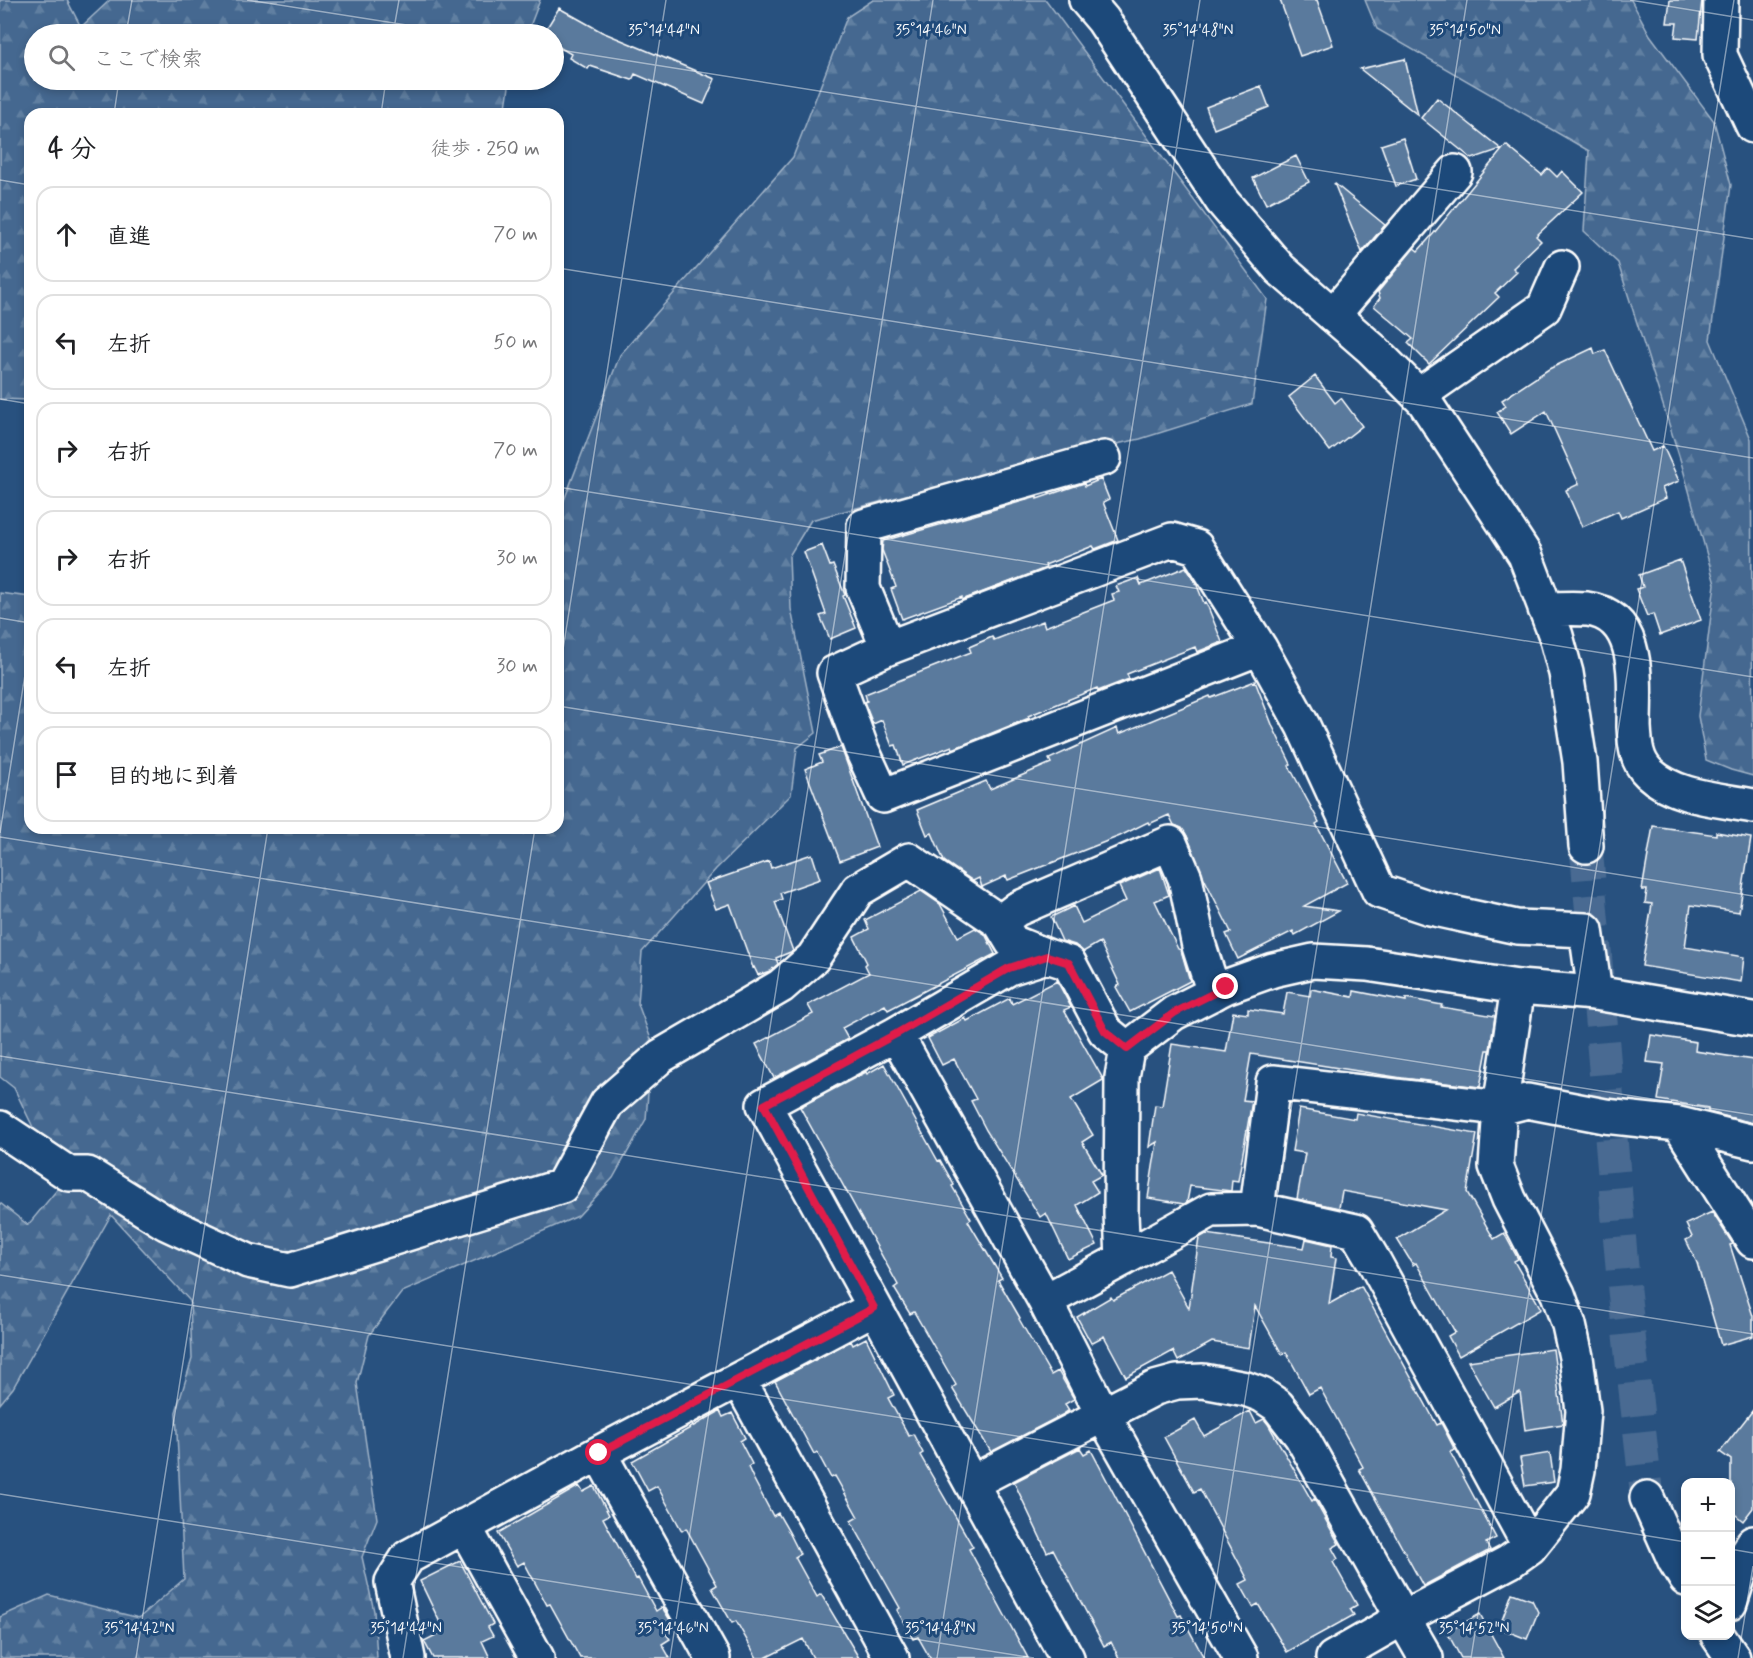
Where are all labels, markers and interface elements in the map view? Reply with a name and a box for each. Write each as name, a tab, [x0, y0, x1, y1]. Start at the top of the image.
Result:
text: 35°14'44"N	[628, 21, 700, 41]
text: 35°14'46"N	[895, 21, 967, 41]
text: 35°14'48"N	[1162, 21, 1234, 41]
text: 35°14'50"N	[1429, 21, 1501, 41]
search box	[24, 24, 564, 90]
icon: search	[45, 41, 78, 74]
text: ここで検索	[93, 46, 203, 74]
text: 4 分	[48, 133, 96, 167]
text: 徒歩 · 250 m	[431, 136, 540, 163]
icon: ahead	[50, 218, 83, 251]
text: 70 m	[493, 221, 538, 248]
text: 直進	[107, 223, 151, 251]
icon: left	[50, 326, 83, 359]
text: 50 m	[493, 329, 538, 356]
text: 左折	[107, 331, 151, 359]
icon: right	[50, 434, 83, 467]
text: 70 m	[493, 437, 538, 464]
text: 右折	[107, 439, 151, 467]
icon: right	[50, 542, 83, 575]
text: 30 m	[496, 545, 538, 572]
text: 右折	[107, 547, 151, 575]
icon: left	[50, 650, 83, 683]
text: 30 m	[496, 653, 538, 680]
text: 左折	[107, 655, 151, 683]
icon: arrive	[50, 758, 83, 791]
text: 目的地に到着	[107, 763, 239, 791]
route end	[1212, 973, 1238, 999]
route start	[585, 1439, 611, 1465]
map controls	[1681, 1478, 1735, 1640]
button: +	[1681, 1478, 1735, 1532]
button: −	[1681, 1532, 1735, 1586]
button: layers	[1681, 1586, 1735, 1640]
text: 35°14'42"N	[104, 1619, 174, 1639]
text: 35°14'44"N	[370, 1619, 442, 1639]
text: 35°14'46"N	[637, 1619, 709, 1639]
text: 35°14'48"N	[904, 1619, 976, 1639]
text: 35°14'50"N	[1171, 1619, 1243, 1639]
text: 35°14'52"N	[1438, 1619, 1510, 1639]

